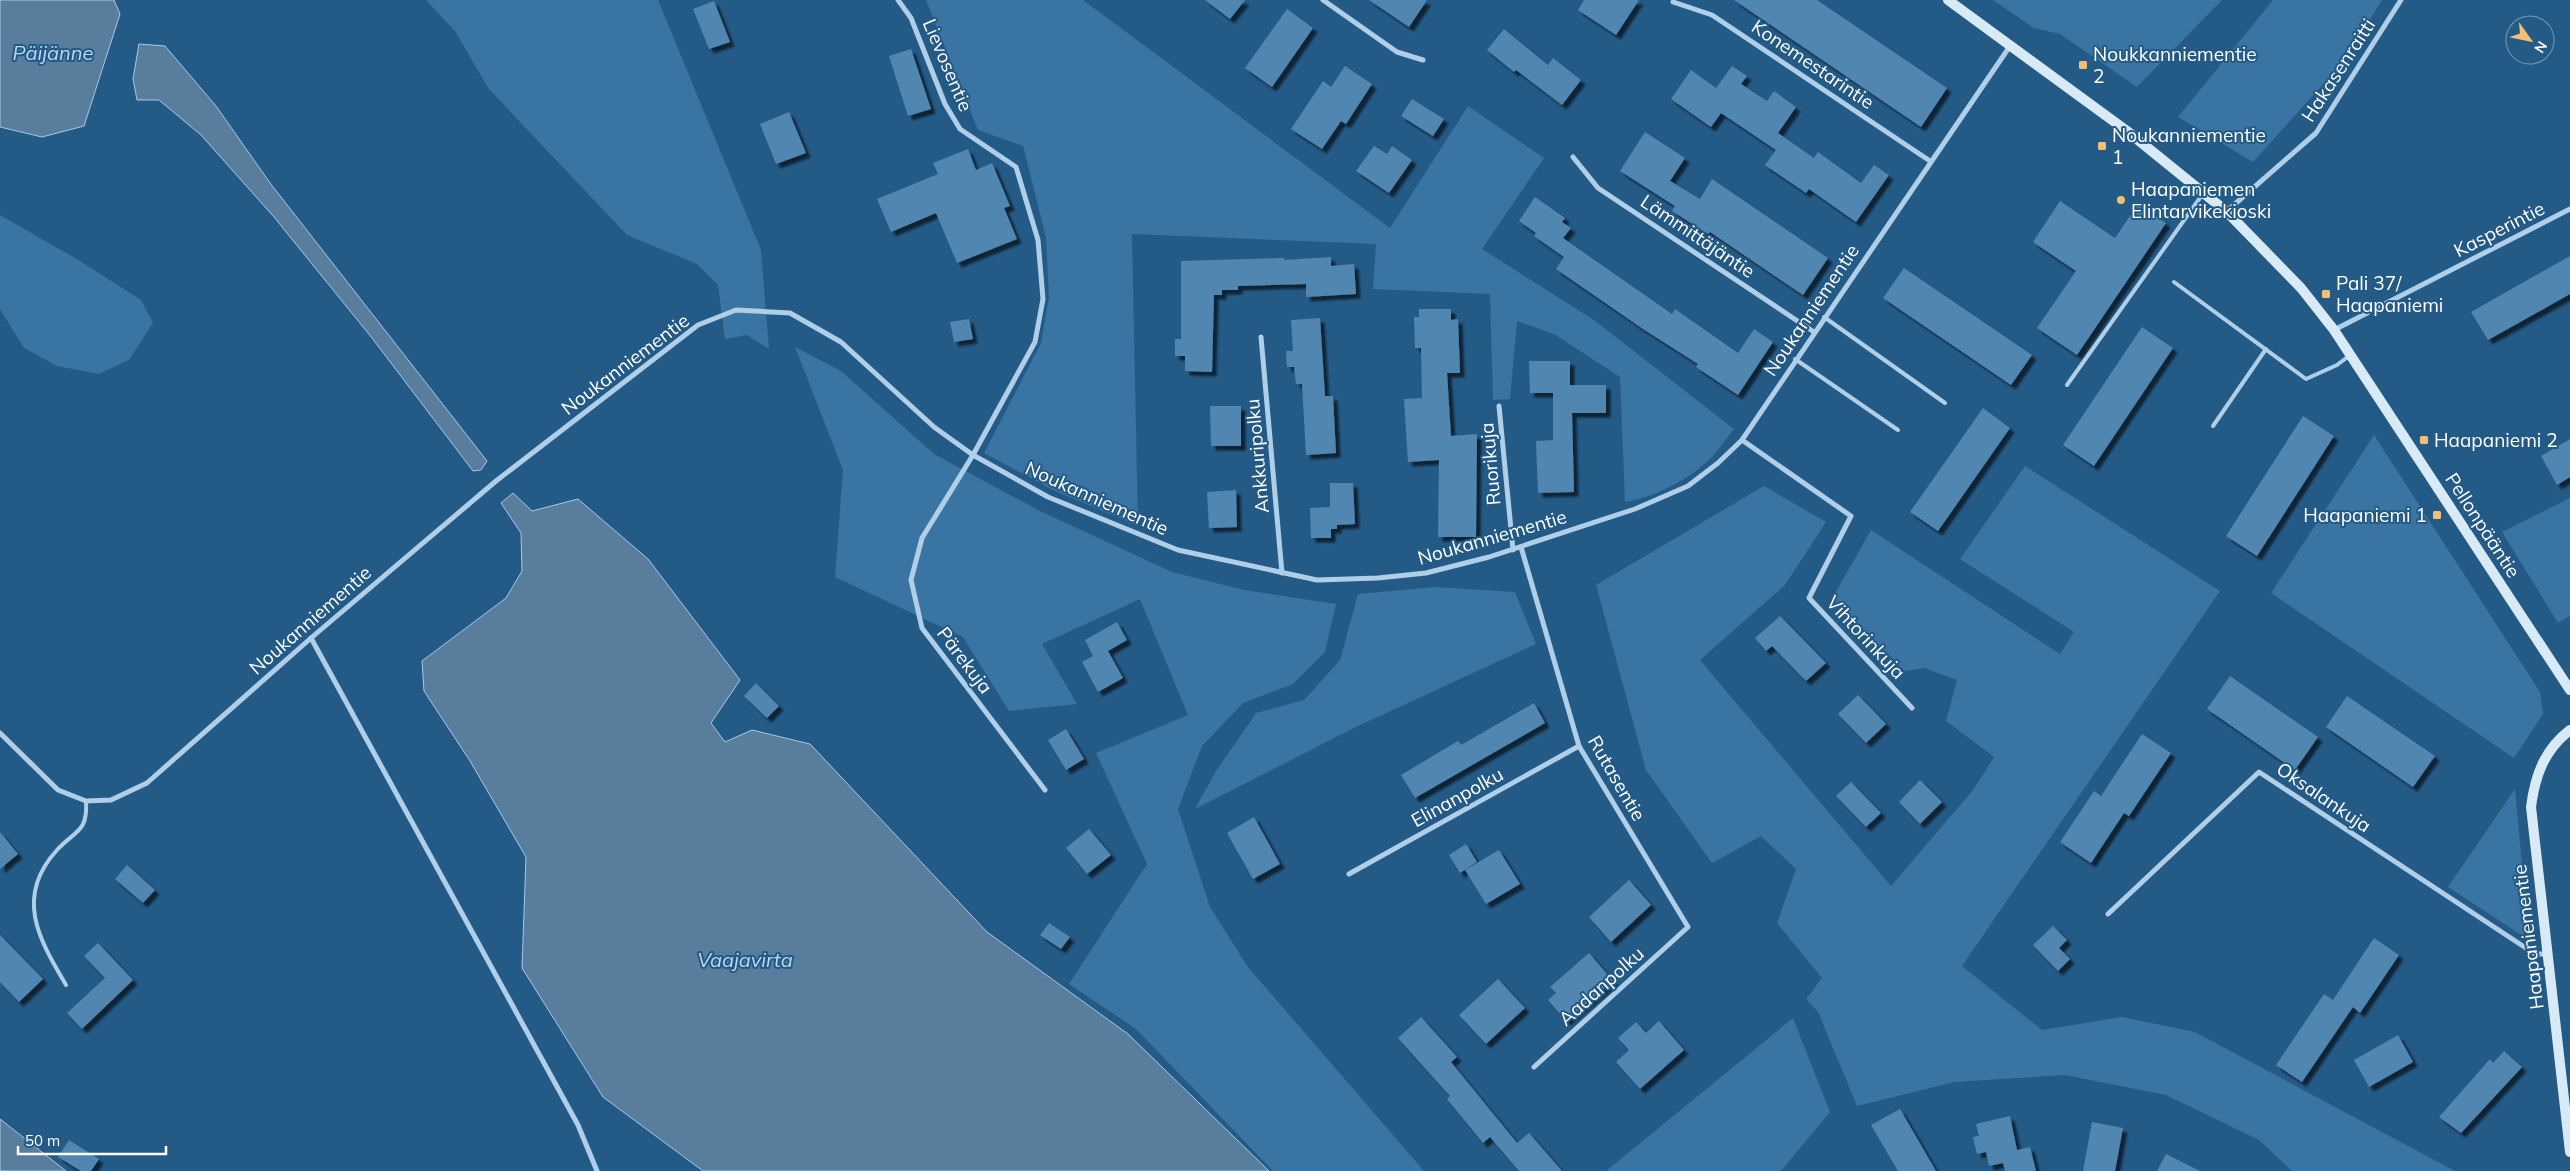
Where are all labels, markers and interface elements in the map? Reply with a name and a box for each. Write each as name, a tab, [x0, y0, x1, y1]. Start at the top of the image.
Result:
street label: Konemestarintie	[1747, 14, 1879, 114]
street label: Hakasenraitti	[2296, 14, 2380, 126]
street label: Lievosentie	[918, 15, 978, 115]
north arrow	[2505, 15, 2555, 65]
text: N	[2530, 38, 2551, 56]
water label: Päijänne	[13, 40, 94, 65]
place label: Noukkanniementie 2	[2093, 42, 2257, 88]
marker: Noukkanniementie 2	[2077, 59, 2089, 71]
place label: Noukanniementie 1	[2112, 123, 2266, 169]
marker: Noukanniementie 1	[2096, 140, 2108, 152]
place label: Haapaniemen Elintarvikekioski	[2131, 177, 2271, 223]
street label: Lämmittäjäntie	[1636, 189, 1760, 283]
marker: Haapaniemen Elintarvikekioski	[2115, 194, 2127, 206]
street label: Kasperintie	[2450, 196, 2548, 262]
street label: Noukanniementie	[1758, 239, 1864, 381]
place label: Pali 37/ Haapaniemi	[2336, 271, 2443, 317]
marker: Pali 37/ Haapaniemi	[2320, 288, 2332, 300]
street label: Noukanniementie	[556, 308, 694, 420]
street label: Ankkuripolku	[1240, 398, 1274, 514]
street label: Ruorikuja	[1474, 422, 1506, 506]
place label: Haapaniemi 2	[2434, 428, 2558, 452]
marker: Haapaniemi 2	[2418, 434, 2430, 446]
street label: Noukanniementie	[1022, 456, 1172, 540]
street label: Pellonpääntie	[2440, 468, 2526, 582]
place label: Haapaniemi 1	[2303, 503, 2427, 527]
street label: Noukanniementie	[1415, 504, 1569, 570]
marker: Haapaniemi 1	[2431, 509, 2443, 521]
street label: Noukanniementie	[244, 560, 376, 680]
street label: Vihtorinkuja	[1821, 590, 1911, 684]
street label: Pärekuja	[932, 622, 998, 698]
street label: Rutasentie	[1583, 731, 1651, 825]
street label: Oksalankuja	[2272, 757, 2376, 837]
street label: Elinanpolku	[1407, 762, 1507, 832]
street label: Haapaniementie	[2507, 863, 2549, 1011]
street label: Aadanpolku	[1553, 941, 1649, 1031]
water label: Vaajavirta	[697, 947, 793, 972]
scale bar	[18, 1124, 165, 1156]
text: 50 m	[25, 1131, 60, 1150]

